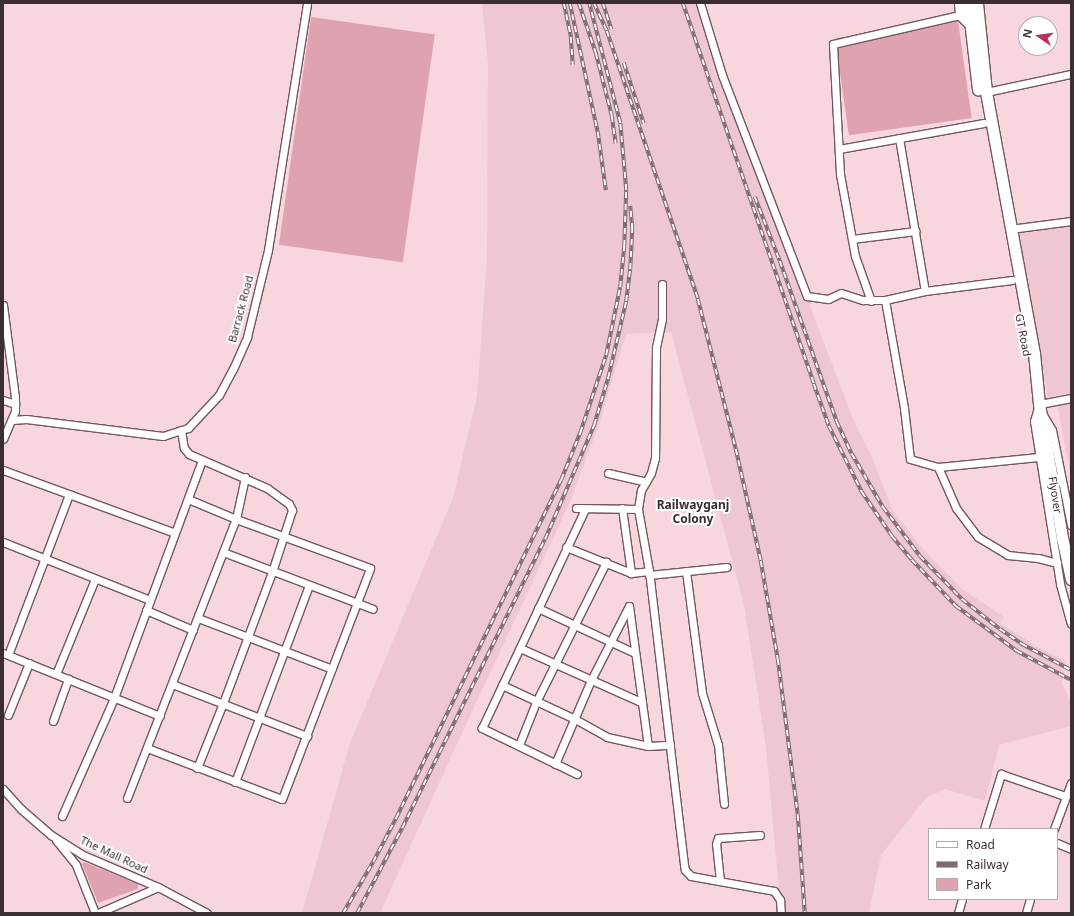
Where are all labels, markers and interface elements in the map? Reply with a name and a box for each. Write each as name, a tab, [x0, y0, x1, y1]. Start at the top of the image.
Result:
north arrow	[1018, 16, 1058, 56]
text: N	[1018, 27, 1035, 39]
street label: Barrack Road	[226, 274, 256, 344]
street label: GT Road	[1012, 312, 1034, 358]
street label: Flyover	[1046, 476, 1064, 514]
district label: Railwayganj Colony	[657, 498, 729, 526]
legend	[928, 828, 1058, 900]
street label: The Mall Road	[78, 834, 150, 876]
text: Road	[966, 836, 995, 853]
text: Railway	[966, 856, 1009, 873]
text: Park	[966, 876, 991, 893]

